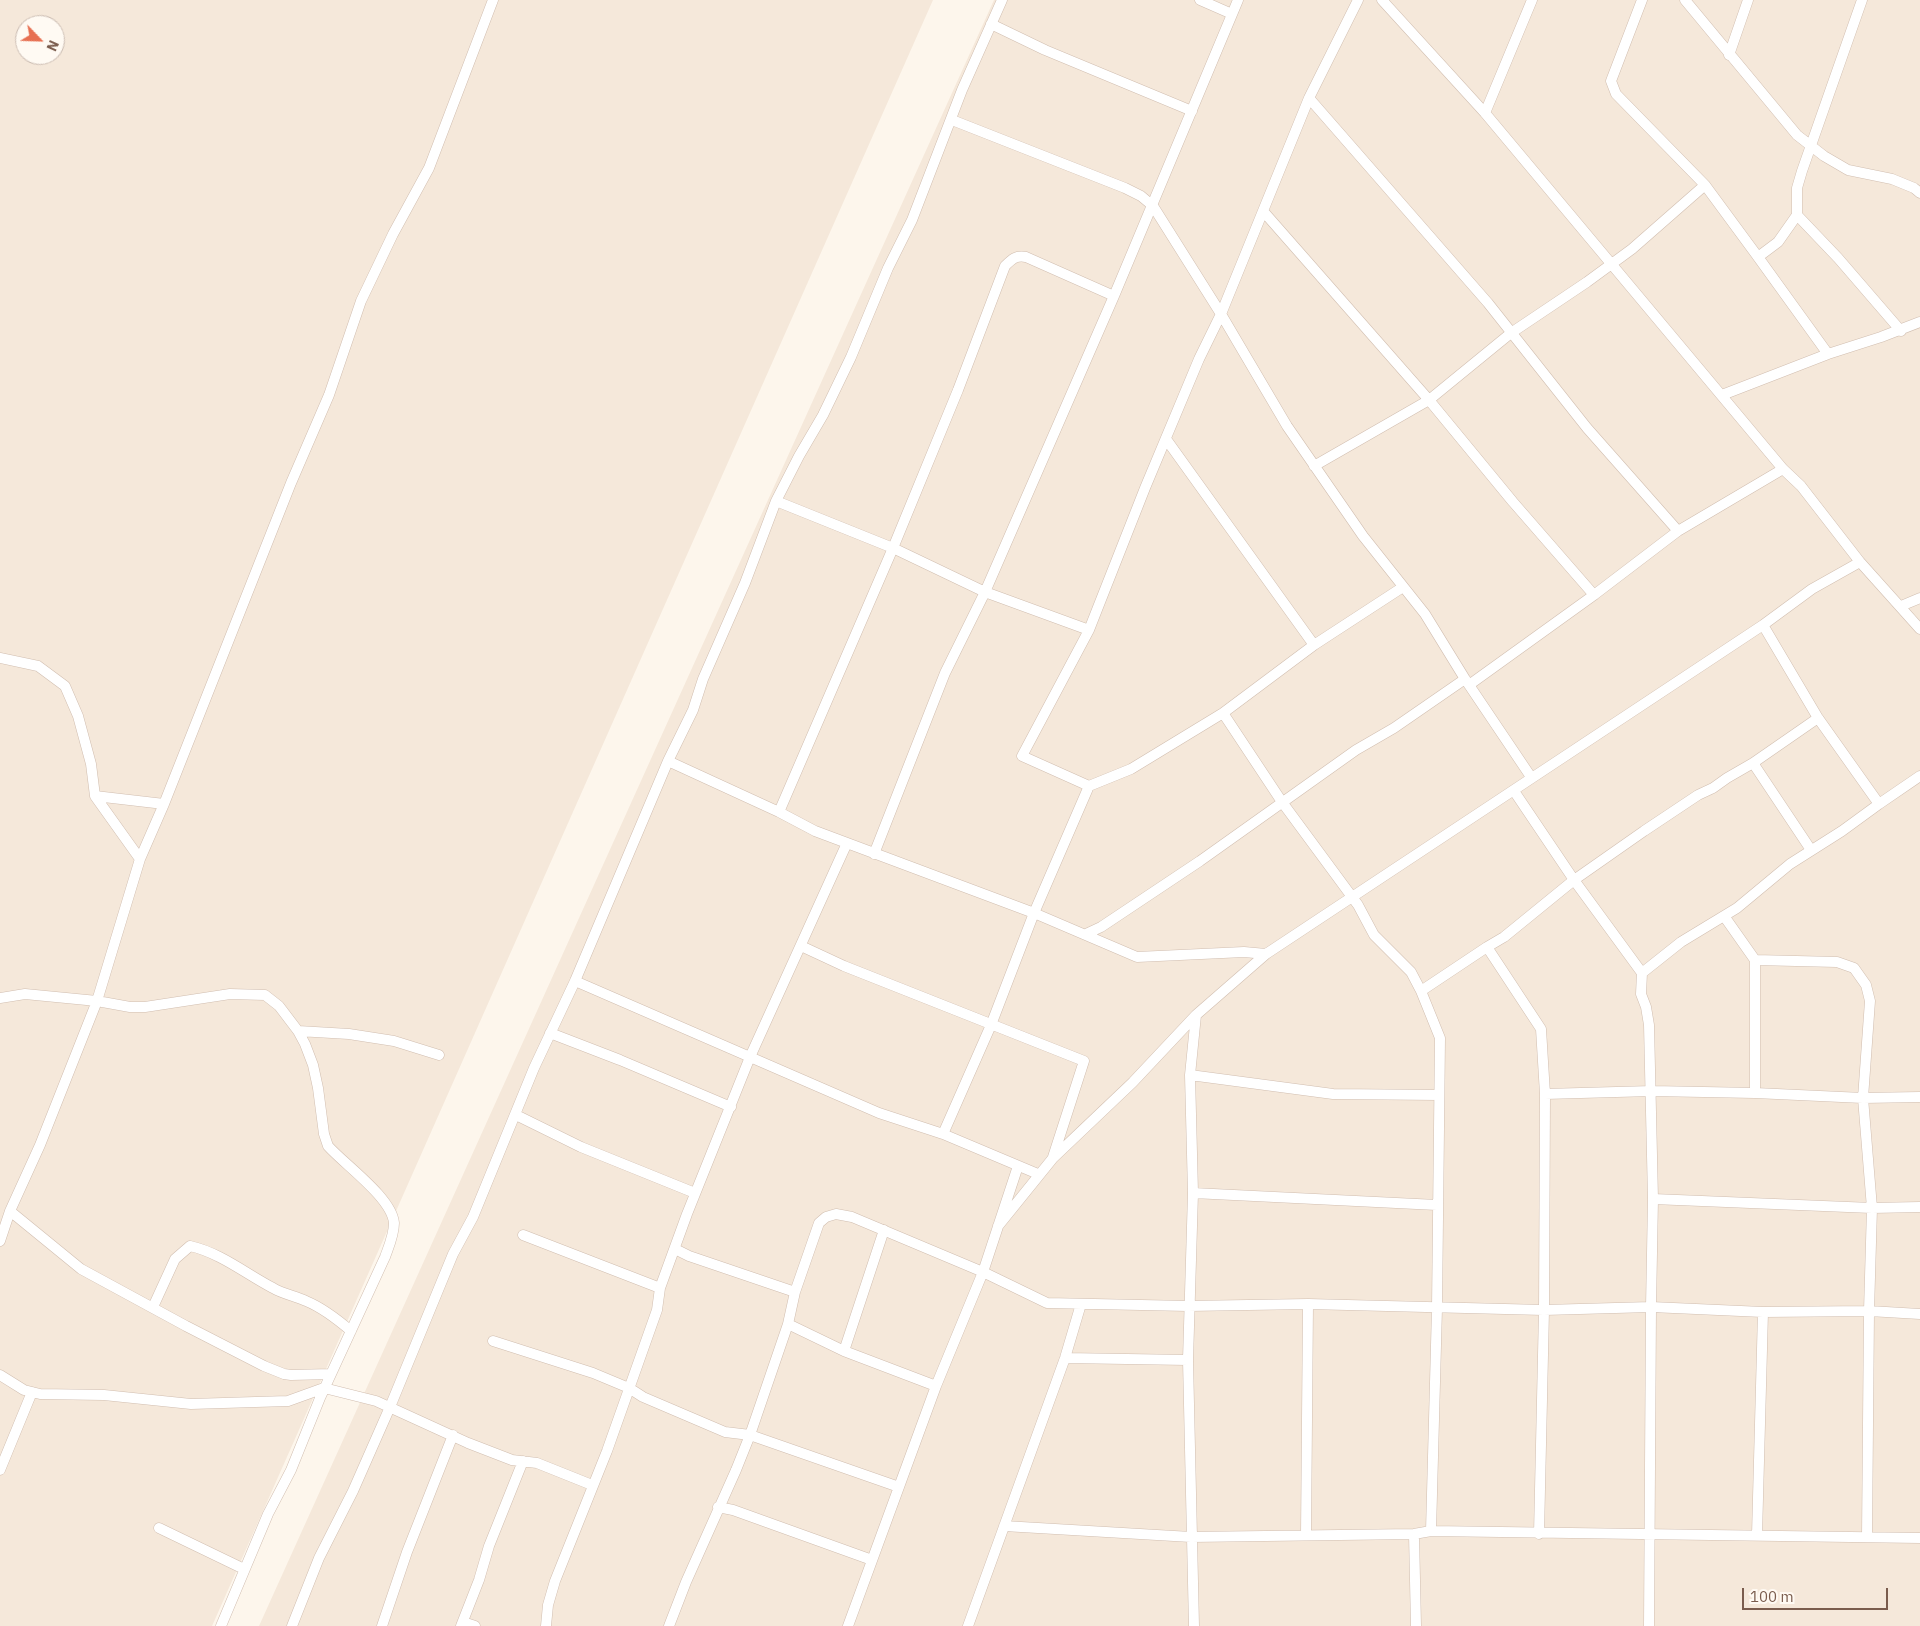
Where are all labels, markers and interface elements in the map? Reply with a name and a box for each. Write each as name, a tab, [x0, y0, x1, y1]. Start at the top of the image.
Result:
north arrow	[15, 15, 65, 65]
text: N	[43, 37, 63, 54]
scale bar	[1745, 1578, 1891, 1610]
text: 100 m	[1750, 1587, 1794, 1606]

